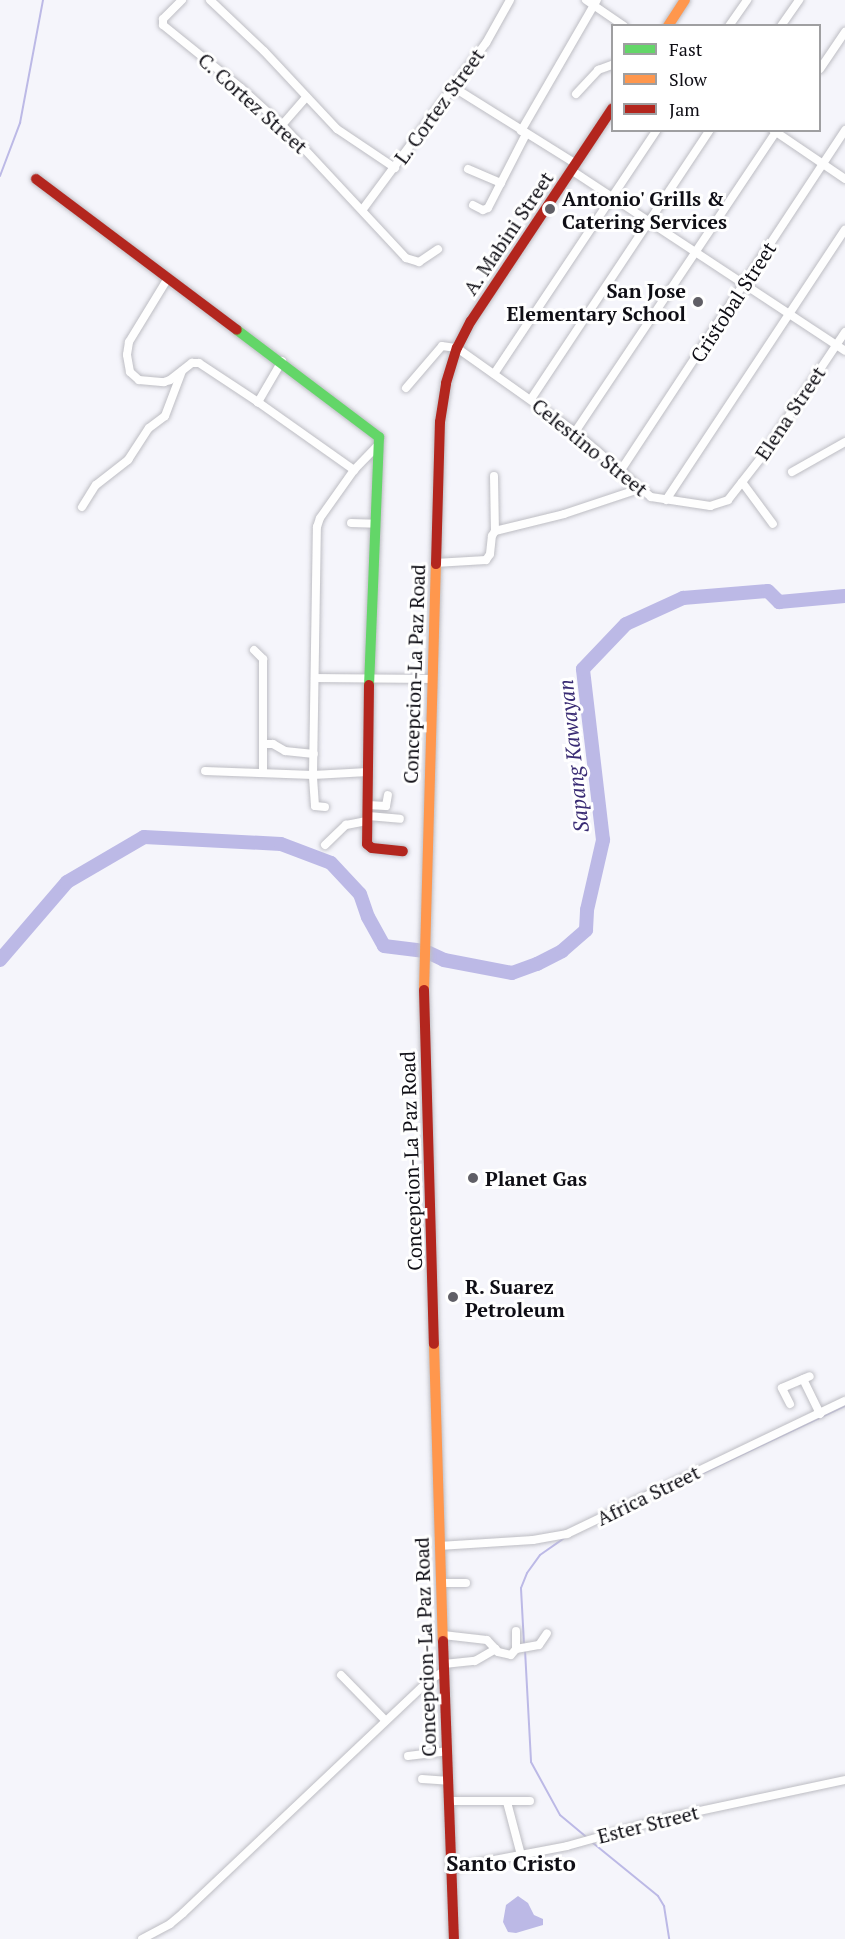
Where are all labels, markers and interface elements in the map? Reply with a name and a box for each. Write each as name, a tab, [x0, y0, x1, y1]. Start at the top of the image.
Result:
legend	[611, 24, 821, 132]
text: Fast	[669, 37, 702, 61]
street label: L. Cortez Street	[389, 43, 489, 169]
street label: C. Cortez Street	[193, 47, 313, 159]
text: Slow	[669, 67, 707, 91]
text: Jam	[669, 97, 700, 121]
street label: A. Mabini Street	[458, 166, 558, 300]
place label: Antonio' Grills & Catering Services	[562, 186, 727, 233]
marker: Antonio' Grills & Catering Services	[543, 202, 557, 216]
street label: Cristobal Street	[685, 237, 781, 367]
place label: San Jose Elementary School	[507, 278, 686, 325]
marker: San Jose Elementary School	[691, 295, 705, 309]
street label: Elena Street	[750, 362, 830, 464]
street label: Celestino Street	[527, 393, 653, 501]
street label: Concepcion-La Paz Road	[398, 564, 430, 784]
water label: Sapang Kawayan	[552, 678, 594, 834]
street label: Concepcion-La Paz Road	[395, 1051, 427, 1271]
place label: Planet Gas	[485, 1166, 587, 1190]
marker: Planet Gas	[466, 1171, 480, 1185]
place label: R. Suarez Petroleum	[465, 1274, 565, 1321]
marker: R. Suarez Petroleum	[446, 1290, 460, 1304]
street label: Africa Street	[592, 1460, 704, 1530]
street label: Concepcion-La Paz Road	[409, 1537, 441, 1757]
street label: Ester Street	[595, 1800, 701, 1848]
district label: Santo Cristo	[446, 1850, 576, 1876]

